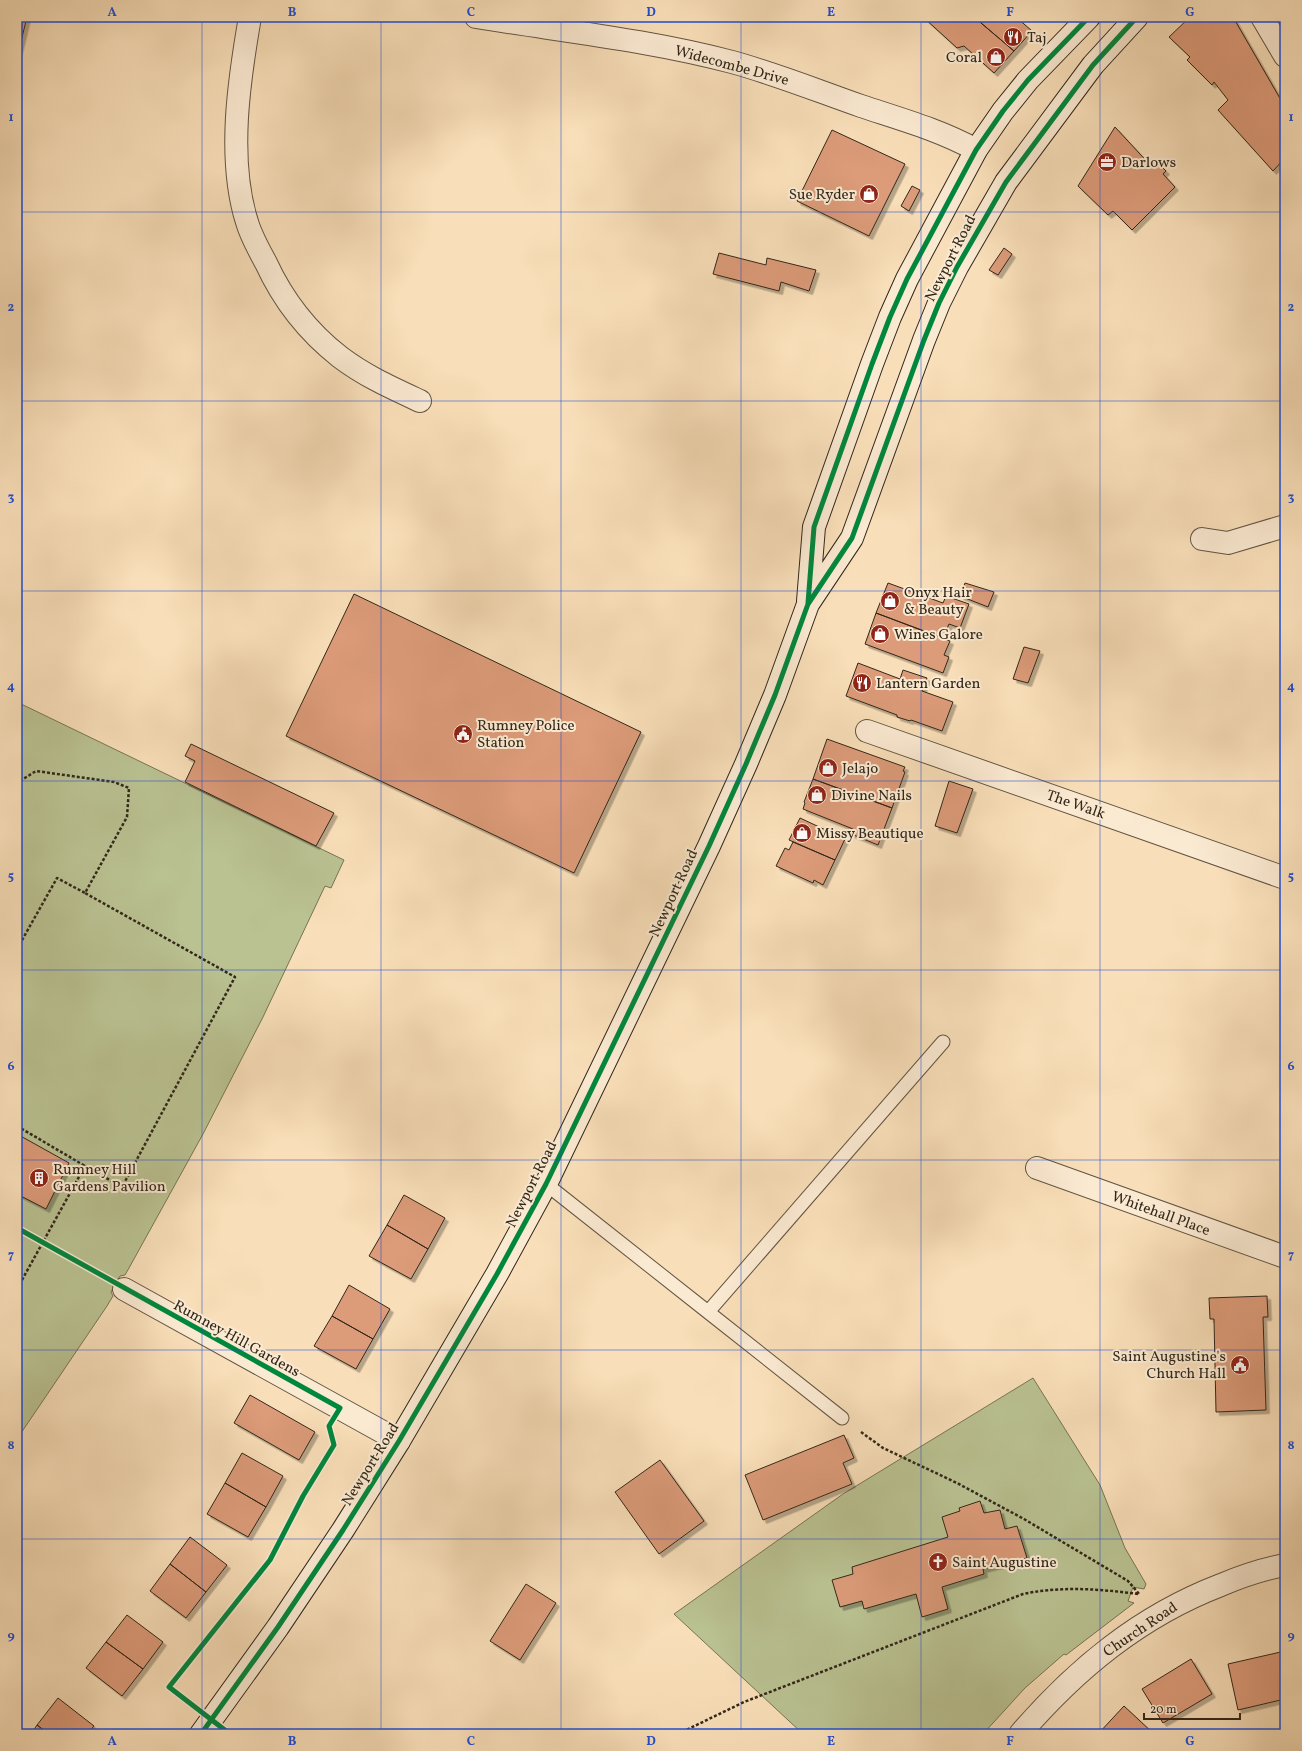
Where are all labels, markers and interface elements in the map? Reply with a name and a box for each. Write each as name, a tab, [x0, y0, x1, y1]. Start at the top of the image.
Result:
text: A	[107, 4, 117, 22]
text: B	[288, 4, 297, 22]
text: C	[467, 4, 475, 22]
text: D	[646, 4, 656, 22]
text: E	[827, 4, 835, 22]
text: F	[1006, 4, 1014, 22]
text: G	[1185, 4, 1195, 22]
restaurant icon: Taj	[1002, 26, 1024, 48]
place label: Taj	[1027, 28, 1047, 49]
street label: Widecombe Drive	[672, 41, 791, 92]
shop icon: Coral	[985, 46, 1007, 68]
place label: Coral	[946, 48, 982, 69]
text: 1	[8, 109, 14, 127]
text: 1	[1288, 109, 1294, 127]
office icon: Darlows	[1096, 151, 1118, 173]
place label: Darlows	[1121, 153, 1176, 174]
shop icon: Sue Ryder	[858, 183, 880, 205]
place label: Sue Ryder	[789, 185, 855, 206]
street label: Newport Road	[920, 212, 982, 306]
text: 2	[8, 299, 15, 317]
text: 2	[1288, 299, 1295, 317]
text: 3	[8, 489, 15, 507]
text: 3	[1288, 489, 1295, 507]
place label: Onyx Hair & Beauty	[904, 583, 972, 621]
shop icon: Onyx Hair & Beauty	[879, 590, 901, 612]
shop icon: Wines Galore	[869, 623, 891, 645]
place label: Wines Galore	[894, 625, 983, 646]
restaurant icon: Lantern Garden	[851, 672, 873, 694]
place label: Lantern Garden	[876, 674, 981, 695]
text: 4	[7, 678, 15, 696]
text: 4	[1287, 678, 1295, 696]
place label: Rumney Police Station	[477, 716, 575, 754]
public building icon: Rumney Police Station	[452, 723, 474, 745]
shop icon: Jelajo	[817, 757, 839, 779]
place label: Jelajo	[842, 759, 878, 780]
shop icon: Divine Nails	[806, 784, 828, 806]
place label: Divine Nails	[831, 786, 912, 807]
street label: The Walk	[1043, 786, 1108, 825]
shop icon: Missy Beautique	[791, 822, 813, 844]
place label: Missy Beautique	[816, 824, 924, 845]
street label: Newport Road	[645, 846, 704, 941]
text: 5	[8, 868, 14, 886]
text: 5	[1288, 868, 1294, 886]
text: 6	[7, 1058, 15, 1076]
text: 6	[1287, 1058, 1295, 1076]
street label: Newport Road	[501, 1138, 563, 1232]
place label: Rumney Hill Gardens Pavilion	[53, 1160, 166, 1198]
building icon: Rumney Hill Gardens Pavilion	[28, 1167, 50, 1189]
street label: Whitehall Place	[1108, 1187, 1213, 1242]
text: 7	[8, 1247, 14, 1265]
text: 7	[1288, 1247, 1294, 1265]
street label: Rumney Hill Gardens	[169, 1296, 303, 1383]
place label: Saint Augustine's Church Hall	[1112, 1347, 1226, 1385]
public building icon: Saint Augustine's Church Hall	[1229, 1354, 1251, 1376]
street label: Newport Road	[337, 1419, 405, 1511]
text: 8	[7, 1437, 15, 1455]
text: 8	[1287, 1437, 1295, 1455]
church icon: Saint Augustine	[927, 1551, 949, 1573]
place label: Saint Augustine	[952, 1553, 1057, 1574]
street label: Church Road	[1099, 1598, 1182, 1663]
text: 9	[7, 1627, 15, 1645]
text: 9	[1287, 1627, 1295, 1645]
scale bar	[1144, 1695, 1240, 1721]
text: 20 m	[1150, 1702, 1177, 1718]
text: A	[107, 1733, 117, 1751]
text: B	[288, 1733, 297, 1751]
text: C	[467, 1733, 475, 1751]
text: D	[646, 1733, 656, 1751]
text: E	[827, 1733, 835, 1751]
text: F	[1006, 1733, 1014, 1751]
text: G	[1185, 1733, 1195, 1751]

